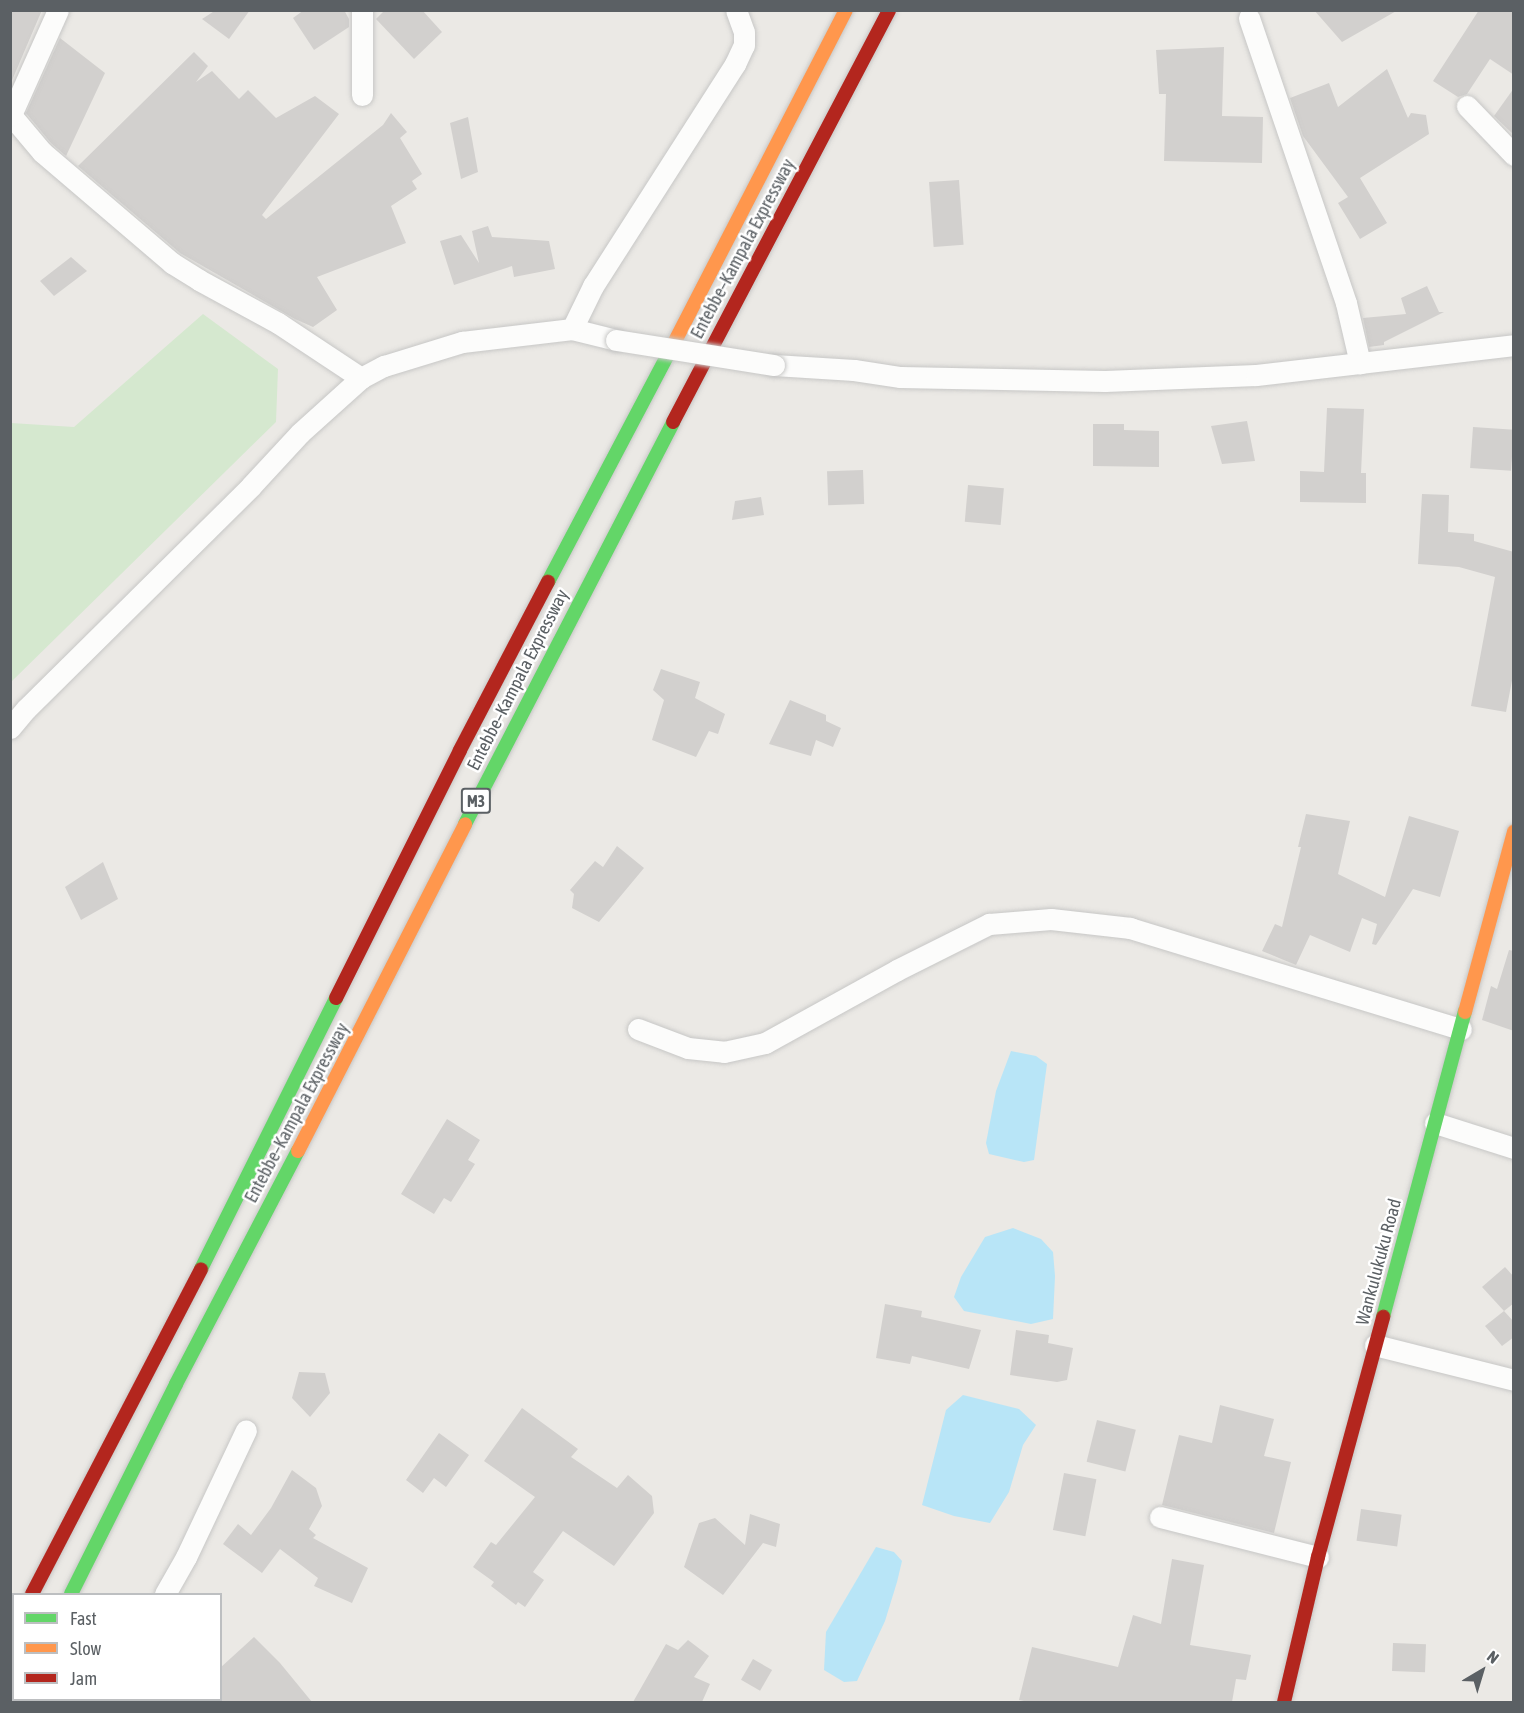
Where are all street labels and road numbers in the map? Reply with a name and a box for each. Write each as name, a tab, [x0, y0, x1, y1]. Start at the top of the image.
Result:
street label: Entebbe–Kampala Expressway	[686, 155, 800, 343]
street label: Entebbe–Kampala Expressway	[463, 586, 573, 774]
road number: M3	[460, 788, 492, 814]
street label: Entebbe–Kampala Expressway	[240, 1019, 354, 1207]
street label: Wankulukuku Road	[1352, 1197, 1406, 1327]

